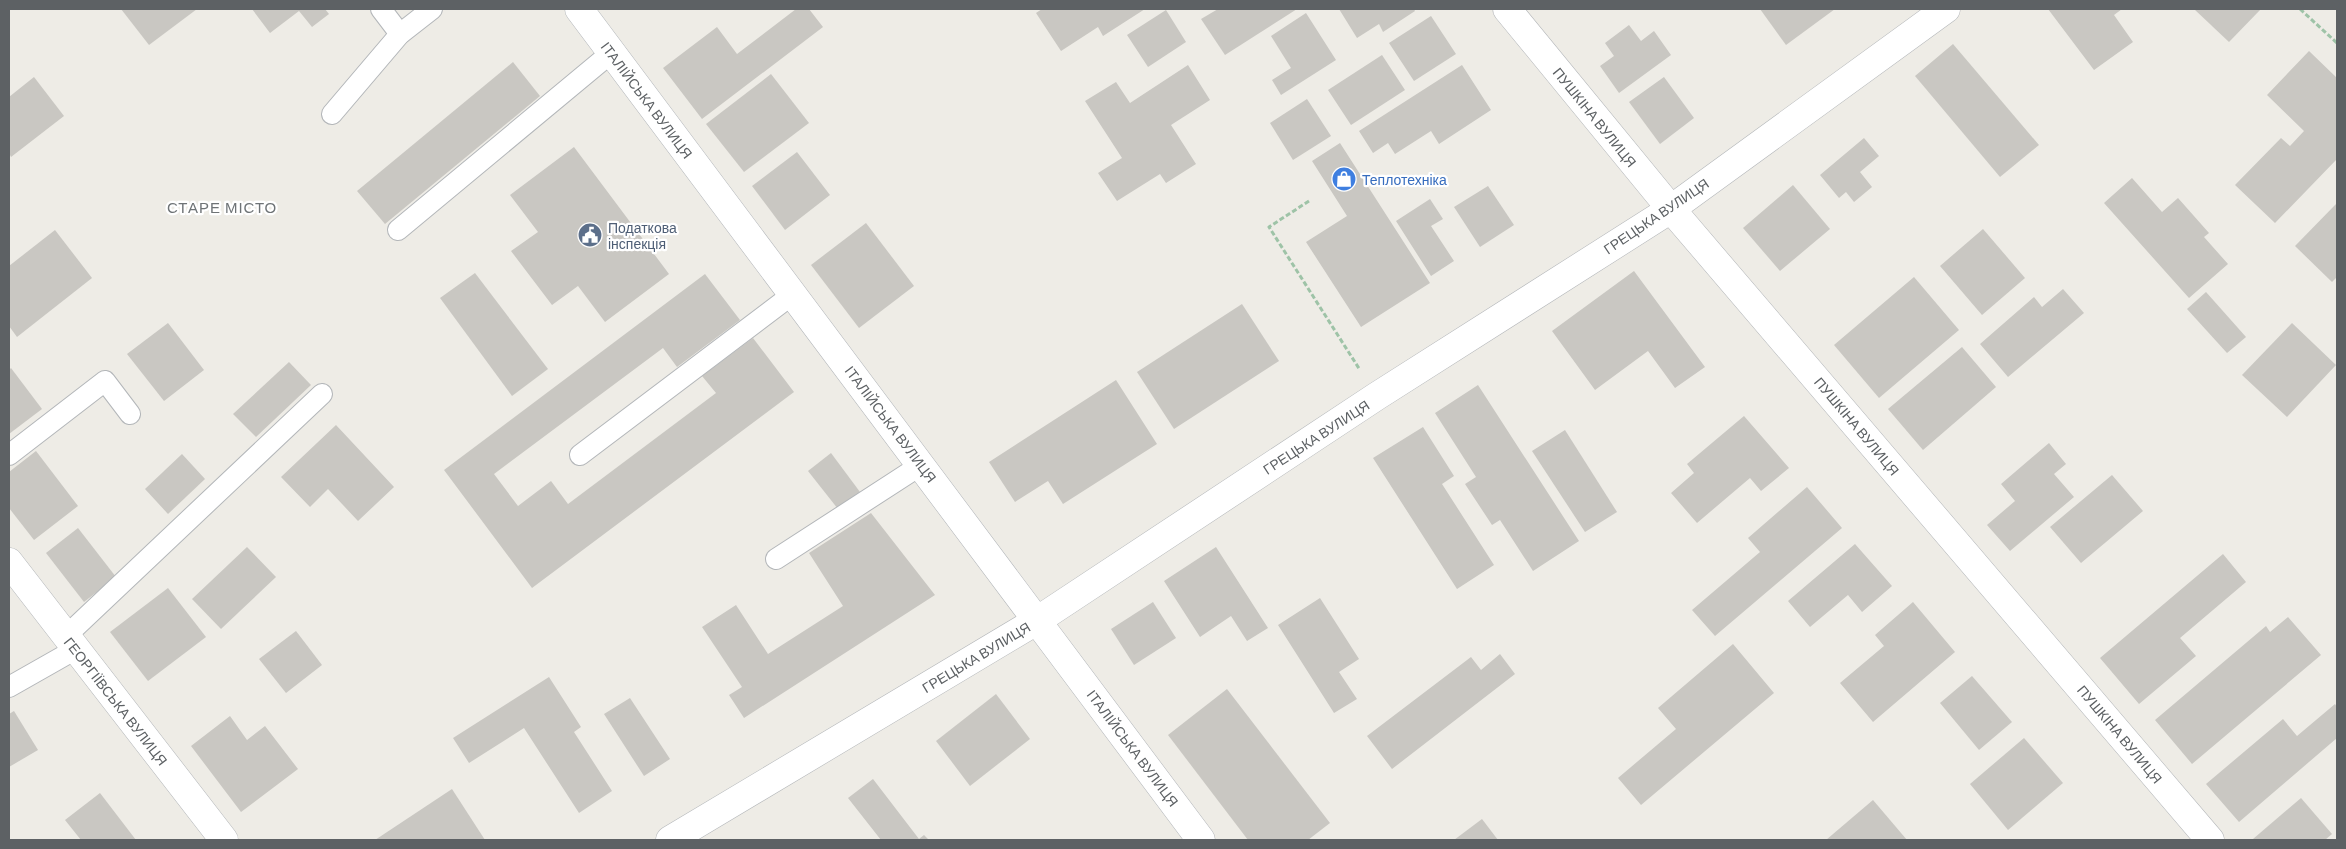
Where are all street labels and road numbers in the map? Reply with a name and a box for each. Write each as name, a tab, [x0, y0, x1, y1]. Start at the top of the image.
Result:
street label: ІТАЛІЙСЬКА ВУЛИЦЯ	[598, 38, 696, 162]
street label: ПУШКІНА ВУЛИЦЯ	[1550, 64, 1640, 170]
street label: ГРЕЦЬКА ВУЛИЦЯ	[1600, 175, 1712, 257]
street label: ІТАЛІЙСЬКА ВУЛИЦЯ	[842, 362, 940, 486]
street label: ПУШКІНА ВУЛИЦЯ	[1811, 373, 1903, 479]
street label: ГРЕЦЬКА ВУЛИЦЯ	[1260, 396, 1372, 478]
street label: ГРЕЦЬКА ВУЛИЦЯ	[919, 618, 1033, 696]
street label: ГЕОРГІЇВСЬКА ВУЛИЦЯ	[61, 634, 171, 768]
street label: ПУШКІНА ВУЛИЦЯ	[2074, 681, 2166, 787]
street label: ІТАЛІЙСЬКА ВУЛИЦЯ	[1084, 686, 1182, 810]

